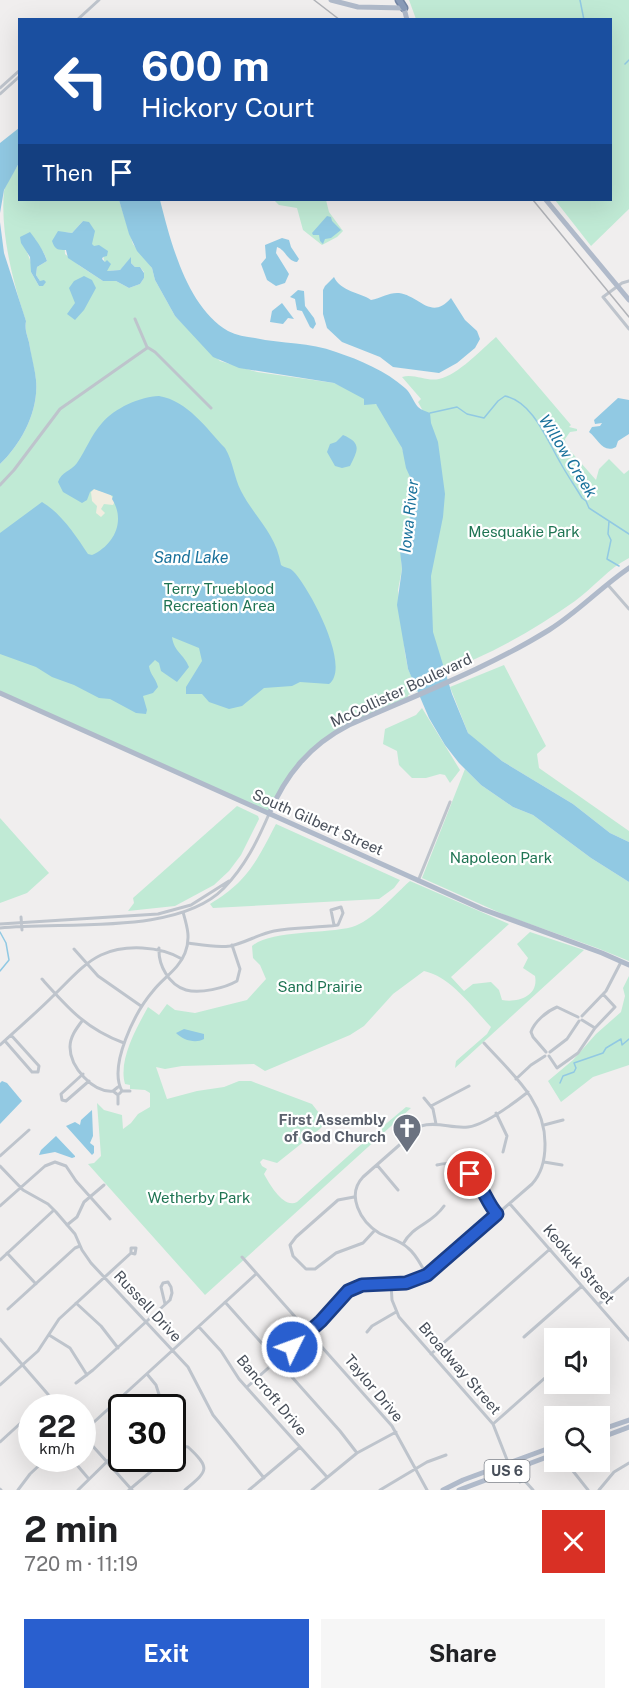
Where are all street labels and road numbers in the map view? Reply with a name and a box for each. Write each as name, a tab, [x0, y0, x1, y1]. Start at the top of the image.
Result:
street label: McCollister Boulevard	[328, 650, 474, 730]
street label: South Gilbert Street	[250, 786, 386, 859]
street label: Keokuk Street	[540, 1221, 618, 1307]
street label: Russell Drive	[111, 1267, 185, 1345]
street label: Broadway Street	[415, 1318, 505, 1418]
street label: Bancroft Drive	[233, 1351, 311, 1439]
street label: Taylor Drive	[341, 1351, 407, 1425]
road number: US 6	[484, 1460, 530, 1482]

